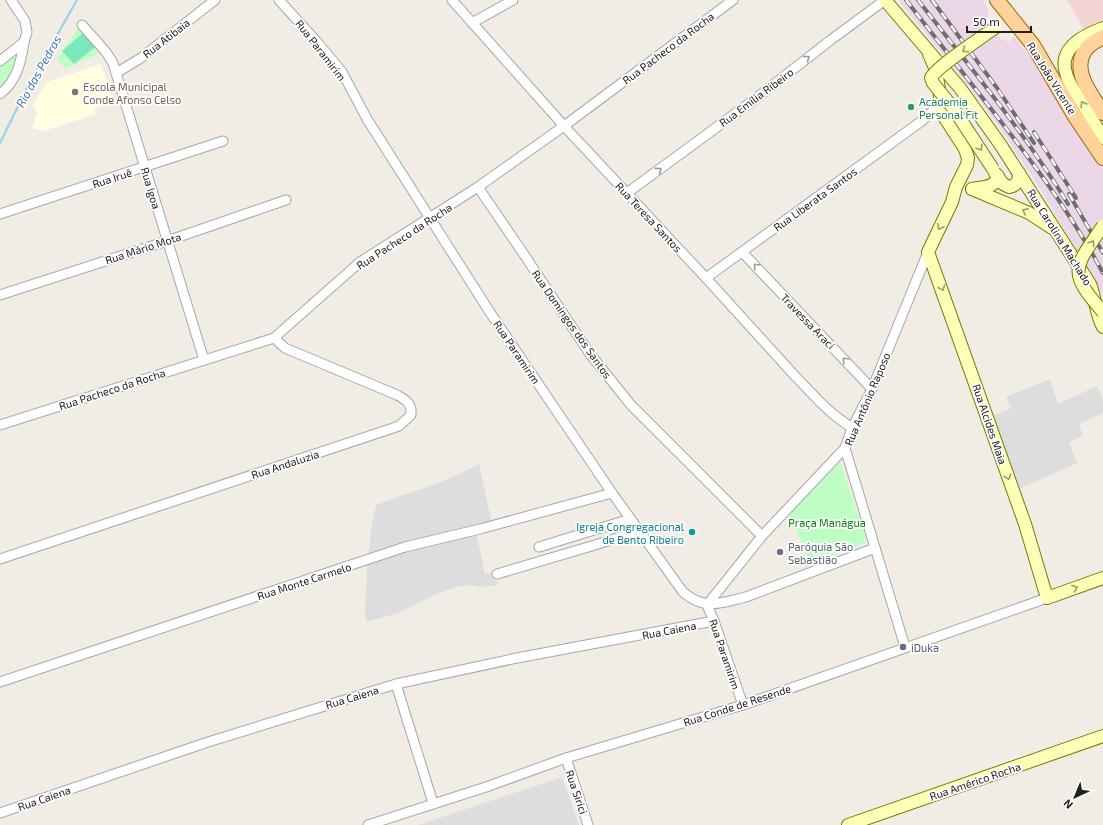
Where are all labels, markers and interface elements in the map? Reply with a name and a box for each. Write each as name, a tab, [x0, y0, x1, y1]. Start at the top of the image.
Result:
scale bar	[967, 8, 1031, 34]
street label: Rua Pacheco da Rocha	[620, 9, 716, 87]
text: 50 m	[973, 14, 1000, 28]
street label: Rua Atibaia	[140, 16, 192, 60]
street label: Rua Paramirim	[293, 17, 349, 83]
water label: Rio das Pedras	[12, 32, 64, 110]
street label: Rua João Vicente	[1025, 39, 1080, 117]
one-way arrow	[962, 45, 969, 52]
one-way arrow	[803, 56, 810, 63]
street label: Rua Emília Ribeiro	[716, 65, 796, 129]
place label: Escola Municipal Conde Afonso Celso	[83, 80, 181, 106]
marker: Escola Municipal Conde Afonso Celso	[70, 87, 80, 97]
place label: Academia Personal Fit	[919, 95, 978, 121]
one-way arrow	[1080, 101, 1087, 108]
marker: Academia Personal Fit	[906, 102, 916, 112]
one-way arrow	[975, 144, 983, 151]
street label: Rua Liberata Santos	[771, 164, 860, 234]
street label: Rua Iruê	[90, 165, 134, 191]
street label: Rua Igoa	[139, 166, 163, 210]
one-way arrow	[654, 168, 661, 175]
street label: Rua Teresa Santos	[613, 179, 685, 255]
street label: Rua Carolina Machado	[1025, 186, 1095, 288]
street label: Rua Pacheco da Rocha	[354, 200, 454, 272]
one-way arrow	[1022, 208, 1029, 216]
one-way arrow	[937, 222, 945, 230]
street label: Rua Mário Mota	[103, 230, 183, 266]
one-way arrow	[1087, 240, 1095, 247]
one-way arrow	[753, 263, 761, 271]
street label: Rua Domingos dos Santos	[530, 267, 615, 381]
one-way arrow	[937, 285, 945, 292]
street label: Travessa Araci	[778, 290, 838, 352]
street label: Rua Paramirim	[491, 318, 543, 386]
street label: Rua Antônio Raposo	[841, 350, 893, 448]
one-way arrow	[843, 357, 850, 365]
street label: Rua Pacheco da Rocha	[57, 366, 167, 412]
street label: Rua Alcides Maia	[970, 382, 1010, 466]
street label: Rua Andaluzia	[249, 447, 321, 481]
one-way arrow	[1004, 473, 1012, 480]
park label: Praça Manágua	[788, 516, 866, 530]
place label: Igreja Congregacional de Bento Ribeiro	[576, 520, 685, 546]
marker: Igreja Congregacional de Bento Ribeiro	[687, 527, 697, 537]
place label: Paróquia São Sebastião	[788, 540, 853, 566]
marker: Paróquia São Sebastião	[775, 547, 785, 557]
street label: Rua Monte Carmelo	[255, 560, 353, 602]
one-way arrow	[1072, 584, 1079, 593]
street label: Rua Paramirim	[707, 617, 743, 691]
street label: Rua Caiena	[641, 618, 697, 642]
place label: iDuka	[911, 641, 939, 654]
marker: iDuka	[898, 642, 908, 652]
street label: Rua Conde de Resende	[681, 681, 793, 729]
street label: Rua Caiena	[324, 683, 380, 711]
street label: Rua Américo Rocha	[928, 759, 1022, 803]
street label: Rua Sirici	[563, 768, 591, 816]
north arrow	[1055, 777, 1095, 817]
street label: Rua Caiena	[16, 783, 72, 813]
text: N	[1060, 797, 1075, 812]

